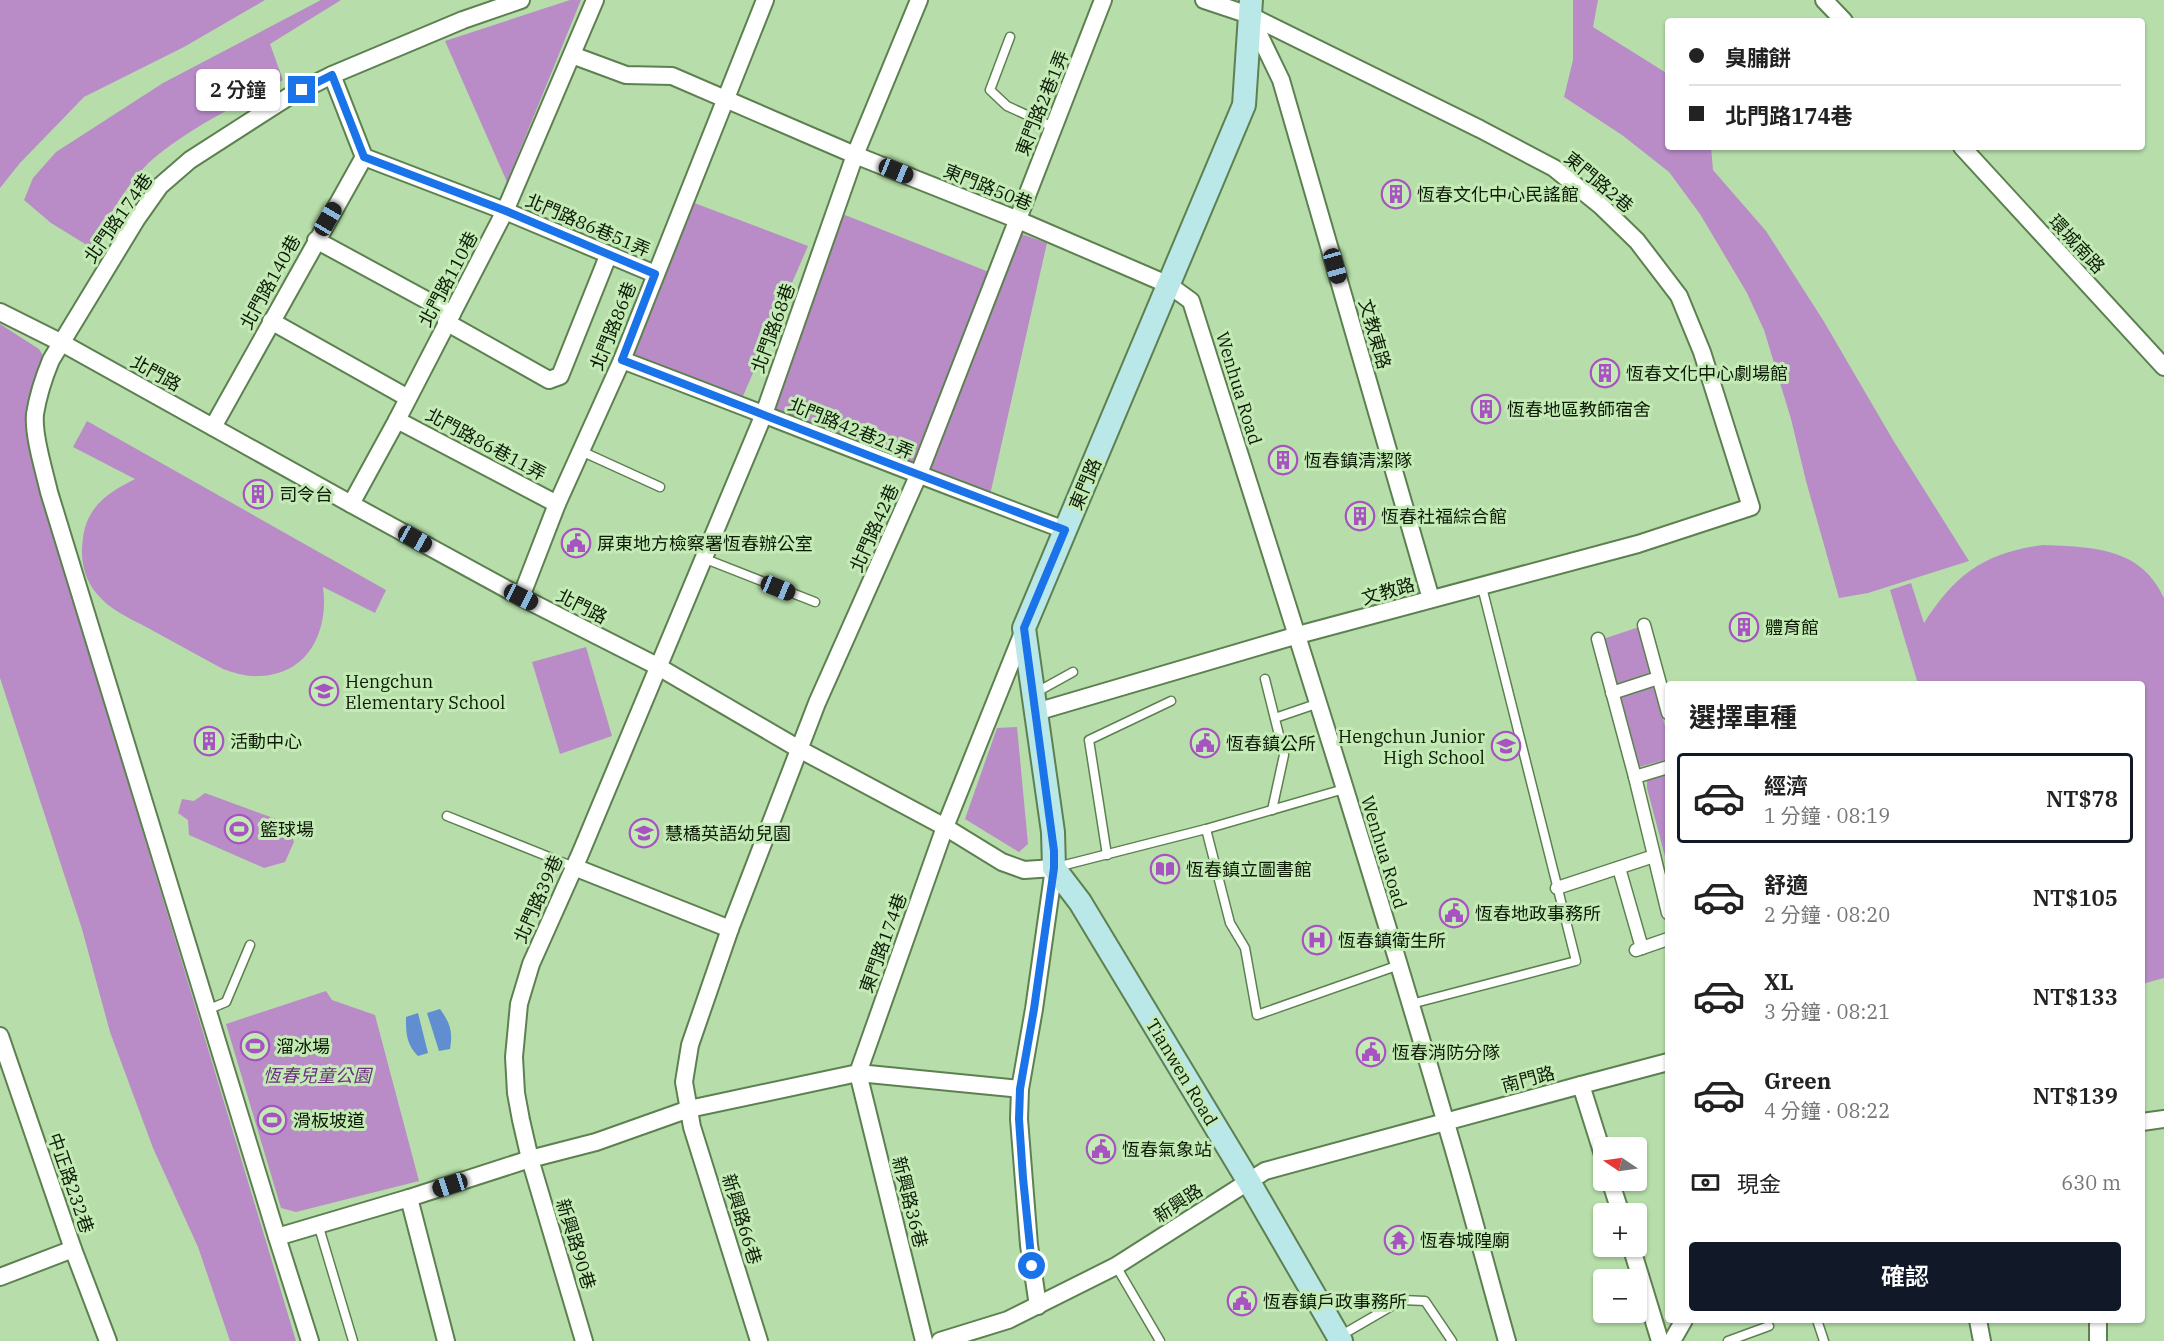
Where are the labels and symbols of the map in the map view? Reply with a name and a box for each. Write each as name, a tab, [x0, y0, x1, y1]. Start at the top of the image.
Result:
street label: 東門路2巷1弄	[1010, 47, 1074, 159]
callout: 2 分鐘	[197, 69, 281, 111]
route end	[288, 76, 315, 103]
street label: 東門路2巷	[1560, 147, 1638, 217]
car	[876, 156, 916, 186]
street label: 東門路50巷	[940, 159, 1036, 215]
street label: 北門路174巷	[79, 169, 157, 267]
building icon: 恆春文化中心民謠館	[1380, 178, 1412, 210]
place label: 恆春文化中心民謠館	[1417, 183, 1579, 206]
street label: 北門路86巷51弄	[522, 188, 654, 262]
car	[311, 199, 345, 239]
street label: 環城南路	[2044, 210, 2110, 278]
street label: 北門路110巷	[413, 228, 483, 330]
street label: 北門路140巷	[235, 231, 305, 333]
car	[1321, 246, 1349, 286]
street label: 北門路86巷	[585, 278, 641, 374]
street label: 北門路68巷	[746, 280, 800, 376]
street label: 文教東路	[1354, 296, 1396, 372]
street label: Wenhua Road	[1211, 329, 1267, 447]
street label: 北門路	[127, 350, 185, 396]
building icon: 恆春文化中心劇場館	[1589, 357, 1621, 389]
place label: 恆春文化中心劇場館	[1626, 362, 1788, 385]
street label: 北門路42巷21弄	[785, 392, 917, 464]
building icon: 恆春地區教師宿舍	[1470, 393, 1502, 425]
place label: 恆春地區教師宿舍	[1507, 398, 1651, 421]
street label: 北門路86巷11弄	[422, 403, 550, 485]
building icon: 恆春鎮清潔隊	[1267, 444, 1299, 476]
place label: 恆春鎮清潔隊	[1304, 449, 1412, 472]
street label: 東門路	[1064, 455, 1106, 513]
building icon: 司令台	[242, 478, 274, 510]
street label: 北門路42巷	[844, 481, 904, 575]
place label: 司令台	[279, 483, 333, 506]
building icon: 恆春社福綜合館	[1344, 500, 1376, 532]
place label: 恆春社福綜合館	[1381, 505, 1507, 528]
car	[395, 522, 435, 556]
public building icon: 屏東地方檢察署恆春辦公室	[560, 527, 592, 559]
place label: 屏東地方檢察署恆春辦公室	[597, 532, 813, 555]
car	[758, 573, 798, 603]
street label: 文教路	[1359, 573, 1417, 609]
car	[501, 581, 541, 613]
street label: 北門路	[553, 583, 611, 629]
building icon: 體育館	[1728, 611, 1760, 643]
place label: 體育館	[1765, 616, 1819, 639]
place label: Hengchun Elementary School	[345, 670, 505, 714]
school or university icon: Hengchun Elementary School	[308, 675, 340, 707]
building icon: 活動中心	[193, 725, 225, 757]
place label: Hengchun Junior High School	[1338, 725, 1485, 769]
public building icon: 恆春鎮公所	[1189, 727, 1221, 759]
place label: 活動中心	[230, 730, 302, 753]
school or university icon: Hengchun Junior High School	[1490, 730, 1522, 762]
place label: 恆春鎮公所	[1226, 732, 1316, 755]
street label: Wenhua Road	[1356, 793, 1412, 911]
sports icon: 籃球場	[223, 813, 255, 845]
school or university icon: 慧橋英語幼兒園	[628, 817, 660, 849]
place label: 籃球場	[260, 818, 314, 841]
place label: 慧橋英語幼兒園	[665, 822, 791, 845]
street label: 北門路39巷	[508, 852, 568, 946]
library icon: 恆春鎮立圖書館	[1149, 853, 1181, 885]
place label: 恆春鎮立圖書館	[1186, 858, 1312, 881]
street label: 東門路174巷	[854, 890, 912, 996]
public building icon: 恆春地政事務所	[1438, 897, 1470, 929]
place label: 恆春地政事務所	[1475, 902, 1601, 925]
hospital icon: 恆春鎮衛生所	[1301, 924, 1333, 956]
place label: 恆春鎮衛生所	[1338, 929, 1446, 952]
street label: Tianwen Road	[1141, 1014, 1223, 1130]
sports icon: 溜冰場	[239, 1030, 271, 1062]
place label: 溜冰場	[276, 1035, 330, 1058]
public building icon: 恆春消防分隊	[1355, 1036, 1387, 1068]
place label: 恆春消防分隊	[1392, 1041, 1500, 1064]
street label: 南門路	[1499, 1061, 1557, 1097]
park label: 恆春兒童公園	[263, 1064, 374, 1087]
sports icon: 滑板坡道	[256, 1104, 288, 1136]
place label: 滑板坡道	[293, 1109, 365, 1132]
street label: 中正路232巷	[43, 1130, 99, 1236]
public building icon: 恆春氣象站	[1085, 1133, 1117, 1165]
north arrow	[1593, 1137, 1647, 1191]
place label: 恆春氣象站	[1122, 1138, 1212, 1161]
street label: 新興路36巷	[888, 1154, 932, 1250]
car	[430, 1171, 470, 1199]
street label: 新興路66巷	[717, 1171, 767, 1267]
street label: 新興路	[1149, 1179, 1207, 1227]
street label: 新興路90巷	[551, 1196, 601, 1292]
temple icon: 恆春城隍廟	[1383, 1224, 1415, 1256]
place label: 恆春城隍廟	[1420, 1229, 1510, 1252]
route start	[1018, 1252, 1045, 1279]
public building icon: 恆春鎮戶政事務所	[1226, 1285, 1258, 1317]
place label: 恆春鎮戶政事務所	[1263, 1290, 1407, 1313]

